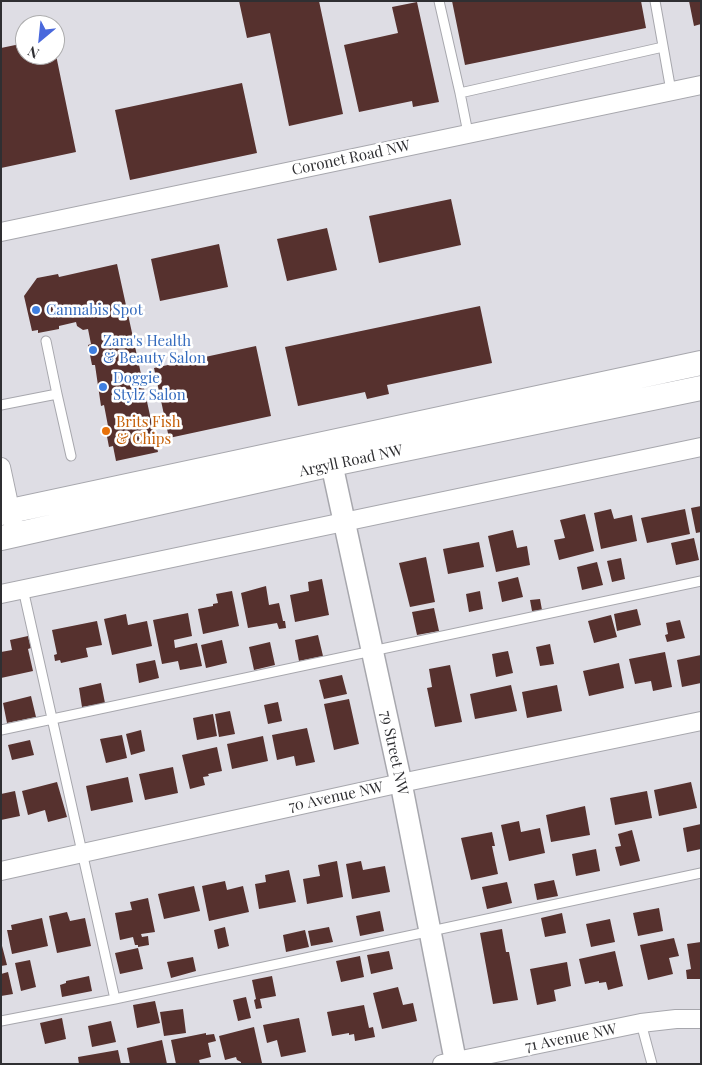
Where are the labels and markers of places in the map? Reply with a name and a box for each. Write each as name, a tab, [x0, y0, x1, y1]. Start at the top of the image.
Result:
place label: Cannabis Spot	[46, 301, 143, 319]
marker: Cannabis Spot	[30, 304, 42, 316]
place label: Zara's Health & Beauty Salon	[103, 332, 206, 367]
marker: Zara's Health & Beauty Salon	[87, 344, 99, 356]
place label: Doggie Stylz Salon	[113, 369, 186, 404]
marker: Doggie Stylz Salon	[97, 381, 109, 393]
place label: Brits Fish & Chips	[116, 413, 181, 448]
marker: Brits Fish & Chips	[100, 425, 112, 437]

